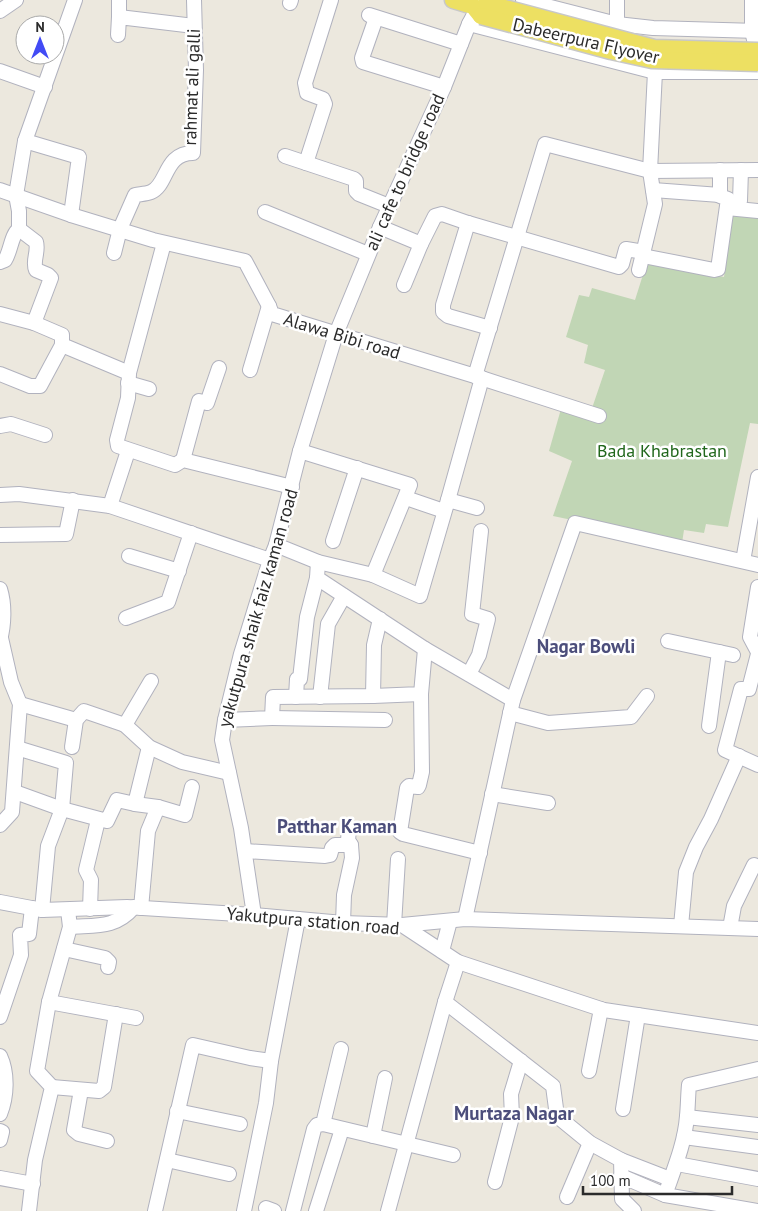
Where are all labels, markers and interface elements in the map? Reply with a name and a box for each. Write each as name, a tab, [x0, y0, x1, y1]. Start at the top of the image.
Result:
street label: Dabeerpura Flyover	[511, 12, 662, 69]
north arrow	[15, 15, 65, 65]
text: N	[35, 18, 45, 36]
street label: rahmat ali galli	[178, 28, 205, 146]
street label: ali cafe to bridge road	[360, 90, 449, 254]
street label: Alawa Bibi road	[281, 307, 403, 364]
park label: Bada Khabrastan	[597, 439, 727, 462]
street label: yakutpura shaik faiz kaman road	[212, 486, 303, 730]
district label: Nagar Bowli	[537, 634, 635, 658]
district label: Patthar Kaman	[277, 814, 397, 838]
street label: Yakutpura station road	[226, 901, 401, 940]
district label: Murtaza Nagar	[454, 1101, 574, 1125]
scale bar	[583, 1164, 732, 1196]
text: 100 m	[590, 1171, 631, 1190]

